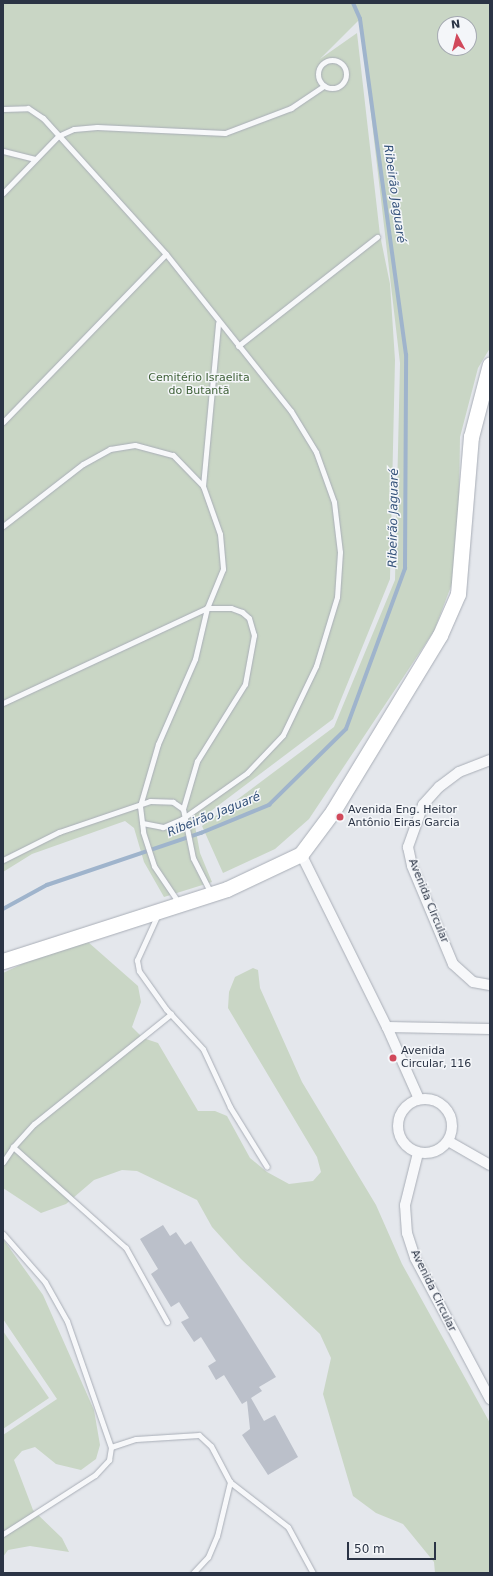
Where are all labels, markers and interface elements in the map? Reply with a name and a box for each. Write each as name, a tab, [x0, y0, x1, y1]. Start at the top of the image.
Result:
north arrow	[437, 16, 477, 56]
text: N	[450, 18, 461, 32]
water label: Ribeirão Jaguaré	[380, 144, 408, 244]
park label: Cemitério Israelita do Butantã	[148, 372, 250, 398]
water label: Ribeirão Jaguaré	[386, 468, 402, 568]
water label: Ribeirão Jaguaré	[165, 790, 263, 840]
place label: Avenida Eng. Heitor Antônio Eiras Garcia	[348, 804, 460, 830]
marker: Avenida Eng. Heitor Antônio Eiras Garcia	[335, 812, 345, 822]
street label: Avenida Circular	[405, 857, 451, 945]
place label: Avenida Circular, 116	[401, 1045, 471, 1071]
marker: Avenida Circular, 116	[388, 1053, 398, 1063]
street label: Avenida Circular	[407, 1248, 459, 1334]
scale bar	[349, 1534, 438, 1560]
text: 50 m	[354, 1542, 385, 1556]

